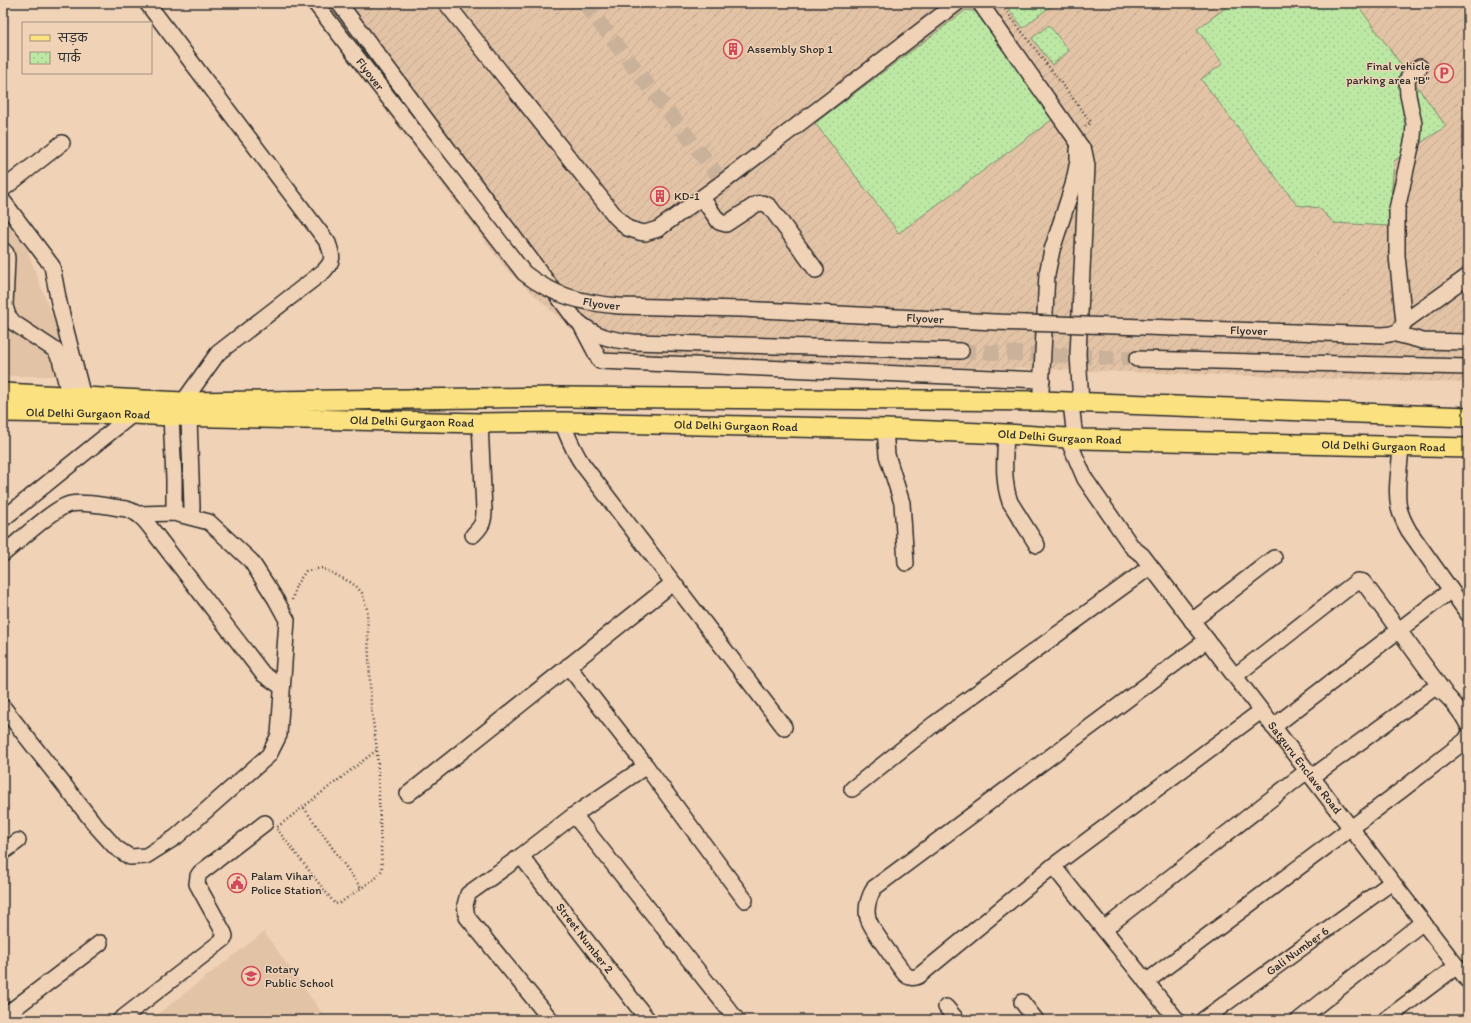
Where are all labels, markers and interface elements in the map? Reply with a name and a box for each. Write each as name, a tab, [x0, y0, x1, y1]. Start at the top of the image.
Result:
legend	[22, 22, 152, 74]
text: सड़क	[57, 31, 89, 46]
building icon: Assembly Shop 1	[722, 38, 744, 60]
place label: Assembly Shop 1	[747, 42, 833, 56]
text: पार्क	[57, 48, 82, 65]
street label: Flyover	[353, 55, 387, 93]
place label: Final vehicle parking area "B"	[1346, 59, 1430, 87]
parking icon: Final vehicle parking area "B"	[1433, 62, 1455, 84]
building icon: KD-1	[649, 185, 671, 207]
place label: KD-1	[674, 189, 700, 203]
street label: Flyover	[582, 294, 621, 313]
street label: Flyover	[906, 310, 944, 326]
street label: Flyover	[1230, 323, 1268, 338]
street label: Old Delhi Gurgaon Road	[26, 405, 151, 422]
street label: Old Delhi Gurgaon Road	[350, 413, 475, 430]
street label: Old Delhi Gurgaon Road	[674, 417, 799, 434]
street label: Old Delhi Gurgaon Road	[997, 427, 1122, 447]
street label: Old Delhi Gurgaon Road	[1321, 438, 1446, 454]
street label: Satguru Enclave Road	[1265, 719, 1345, 817]
place label: Palam Vihar Police Station	[251, 869, 322, 897]
public building icon: Palam Vihar Police Station	[226, 872, 248, 894]
street label: Street Number 2	[553, 900, 617, 977]
street label: Gali Number 6	[1263, 924, 1332, 978]
place label: Rotary Public School	[265, 962, 334, 990]
school or university icon: Rotary Public School	[240, 965, 262, 987]

